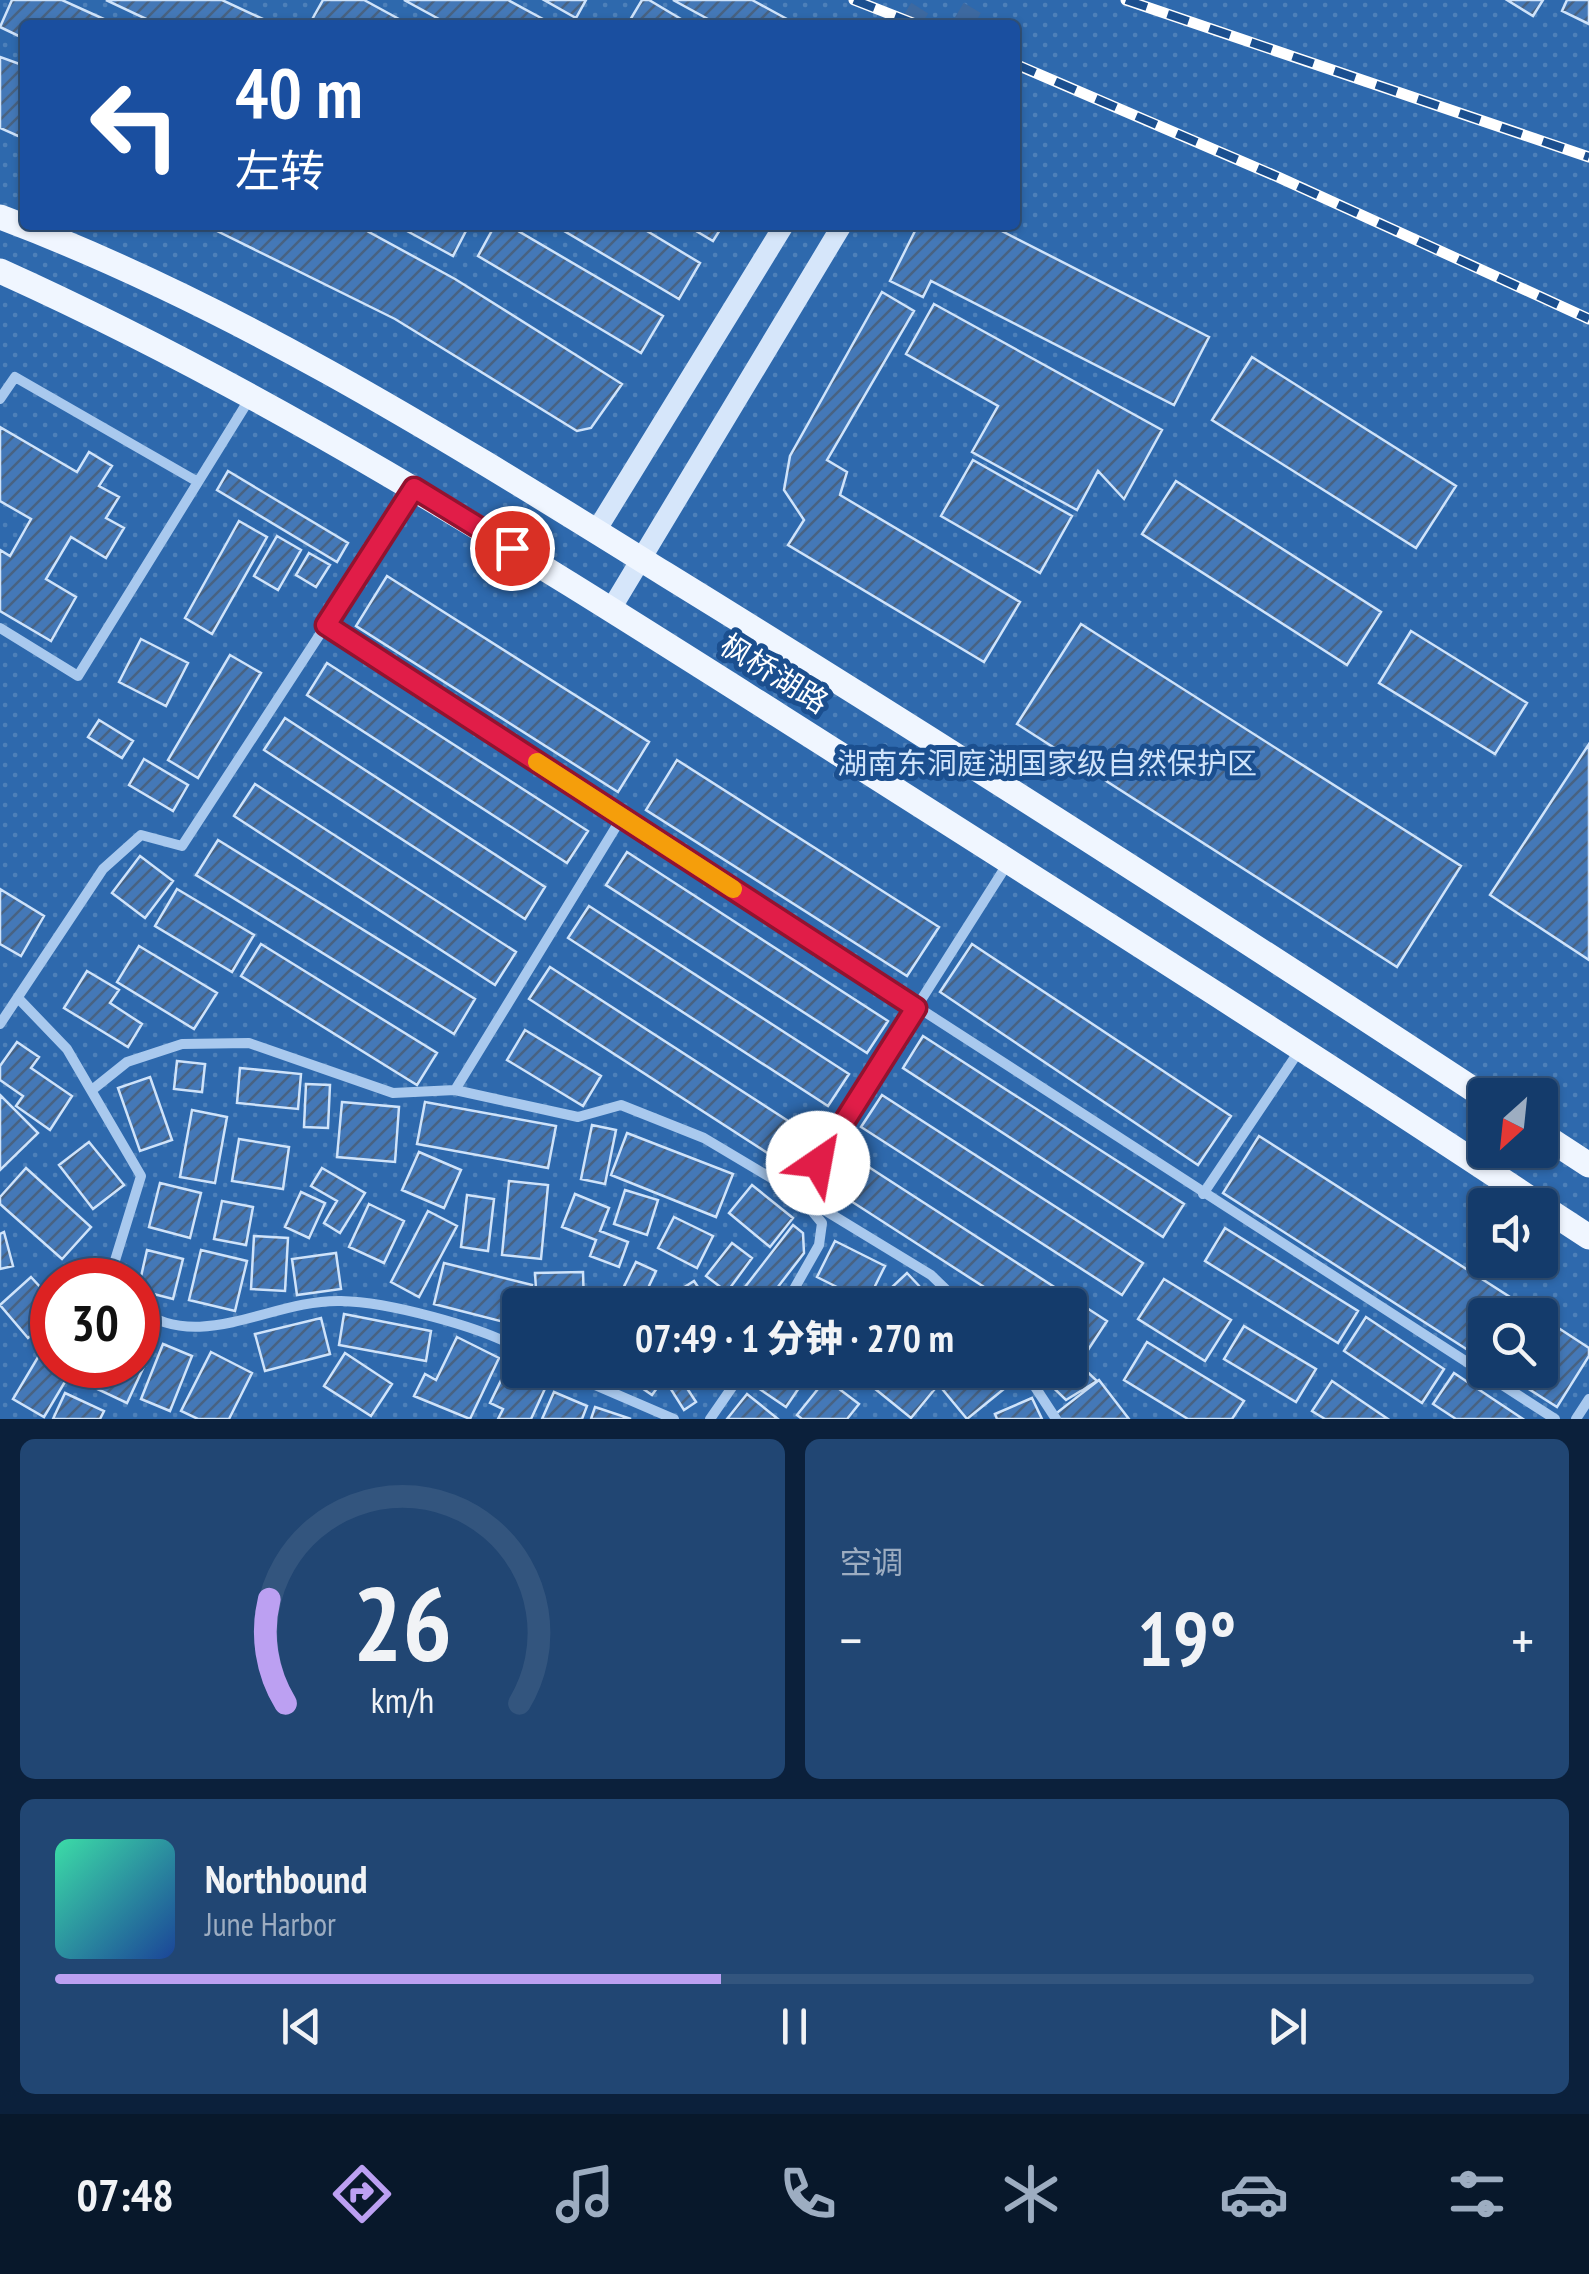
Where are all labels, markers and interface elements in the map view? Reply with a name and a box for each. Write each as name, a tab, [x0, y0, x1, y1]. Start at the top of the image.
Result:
text: 40 m	[235, 47, 363, 137]
icon: left	[70, 60, 200, 190]
text: 左转	[235, 141, 325, 199]
pin	[470, 506, 555, 591]
icon: arrive	[485, 521, 540, 576]
street label: 枫桥湖路	[714, 624, 836, 721]
park label: 湖南东洞庭湖国家级自然保护区	[837, 743, 1257, 782]
north arrow	[1468, 1078, 1558, 1168]
map controls	[1468, 1078, 1558, 1388]
position arrow	[766, 1111, 870, 1215]
button: sound	[1468, 1188, 1558, 1278]
speed limit sign: 30	[30, 1258, 160, 1388]
button: search	[1468, 1298, 1558, 1388]
text: 07:49 · 1 分钟 · 270 m	[635, 1313, 954, 1362]
text: 空调	[840, 1541, 904, 1583]
text: 26	[353, 1555, 452, 1690]
text: 19°	[1137, 1590, 1236, 1687]
text: −	[840, 1604, 862, 1675]
text: +	[1511, 1604, 1534, 1675]
text: km/h	[371, 1677, 434, 1723]
text: Northbound	[205, 1854, 367, 1903]
text: June Harbor	[205, 1903, 336, 1945]
icon: previous	[274, 1999, 329, 2054]
icon: pause	[767, 1999, 822, 2054]
icon: next	[1260, 1999, 1315, 2054]
icon: directions	[327, 2159, 397, 2229]
icon: music	[550, 2159, 620, 2229]
icon: phone	[773, 2159, 843, 2229]
icon: climate	[996, 2159, 1066, 2229]
icon: car	[1219, 2159, 1289, 2229]
icon: filters	[1442, 2159, 1512, 2229]
text: 07:48	[77, 2165, 174, 2223]

